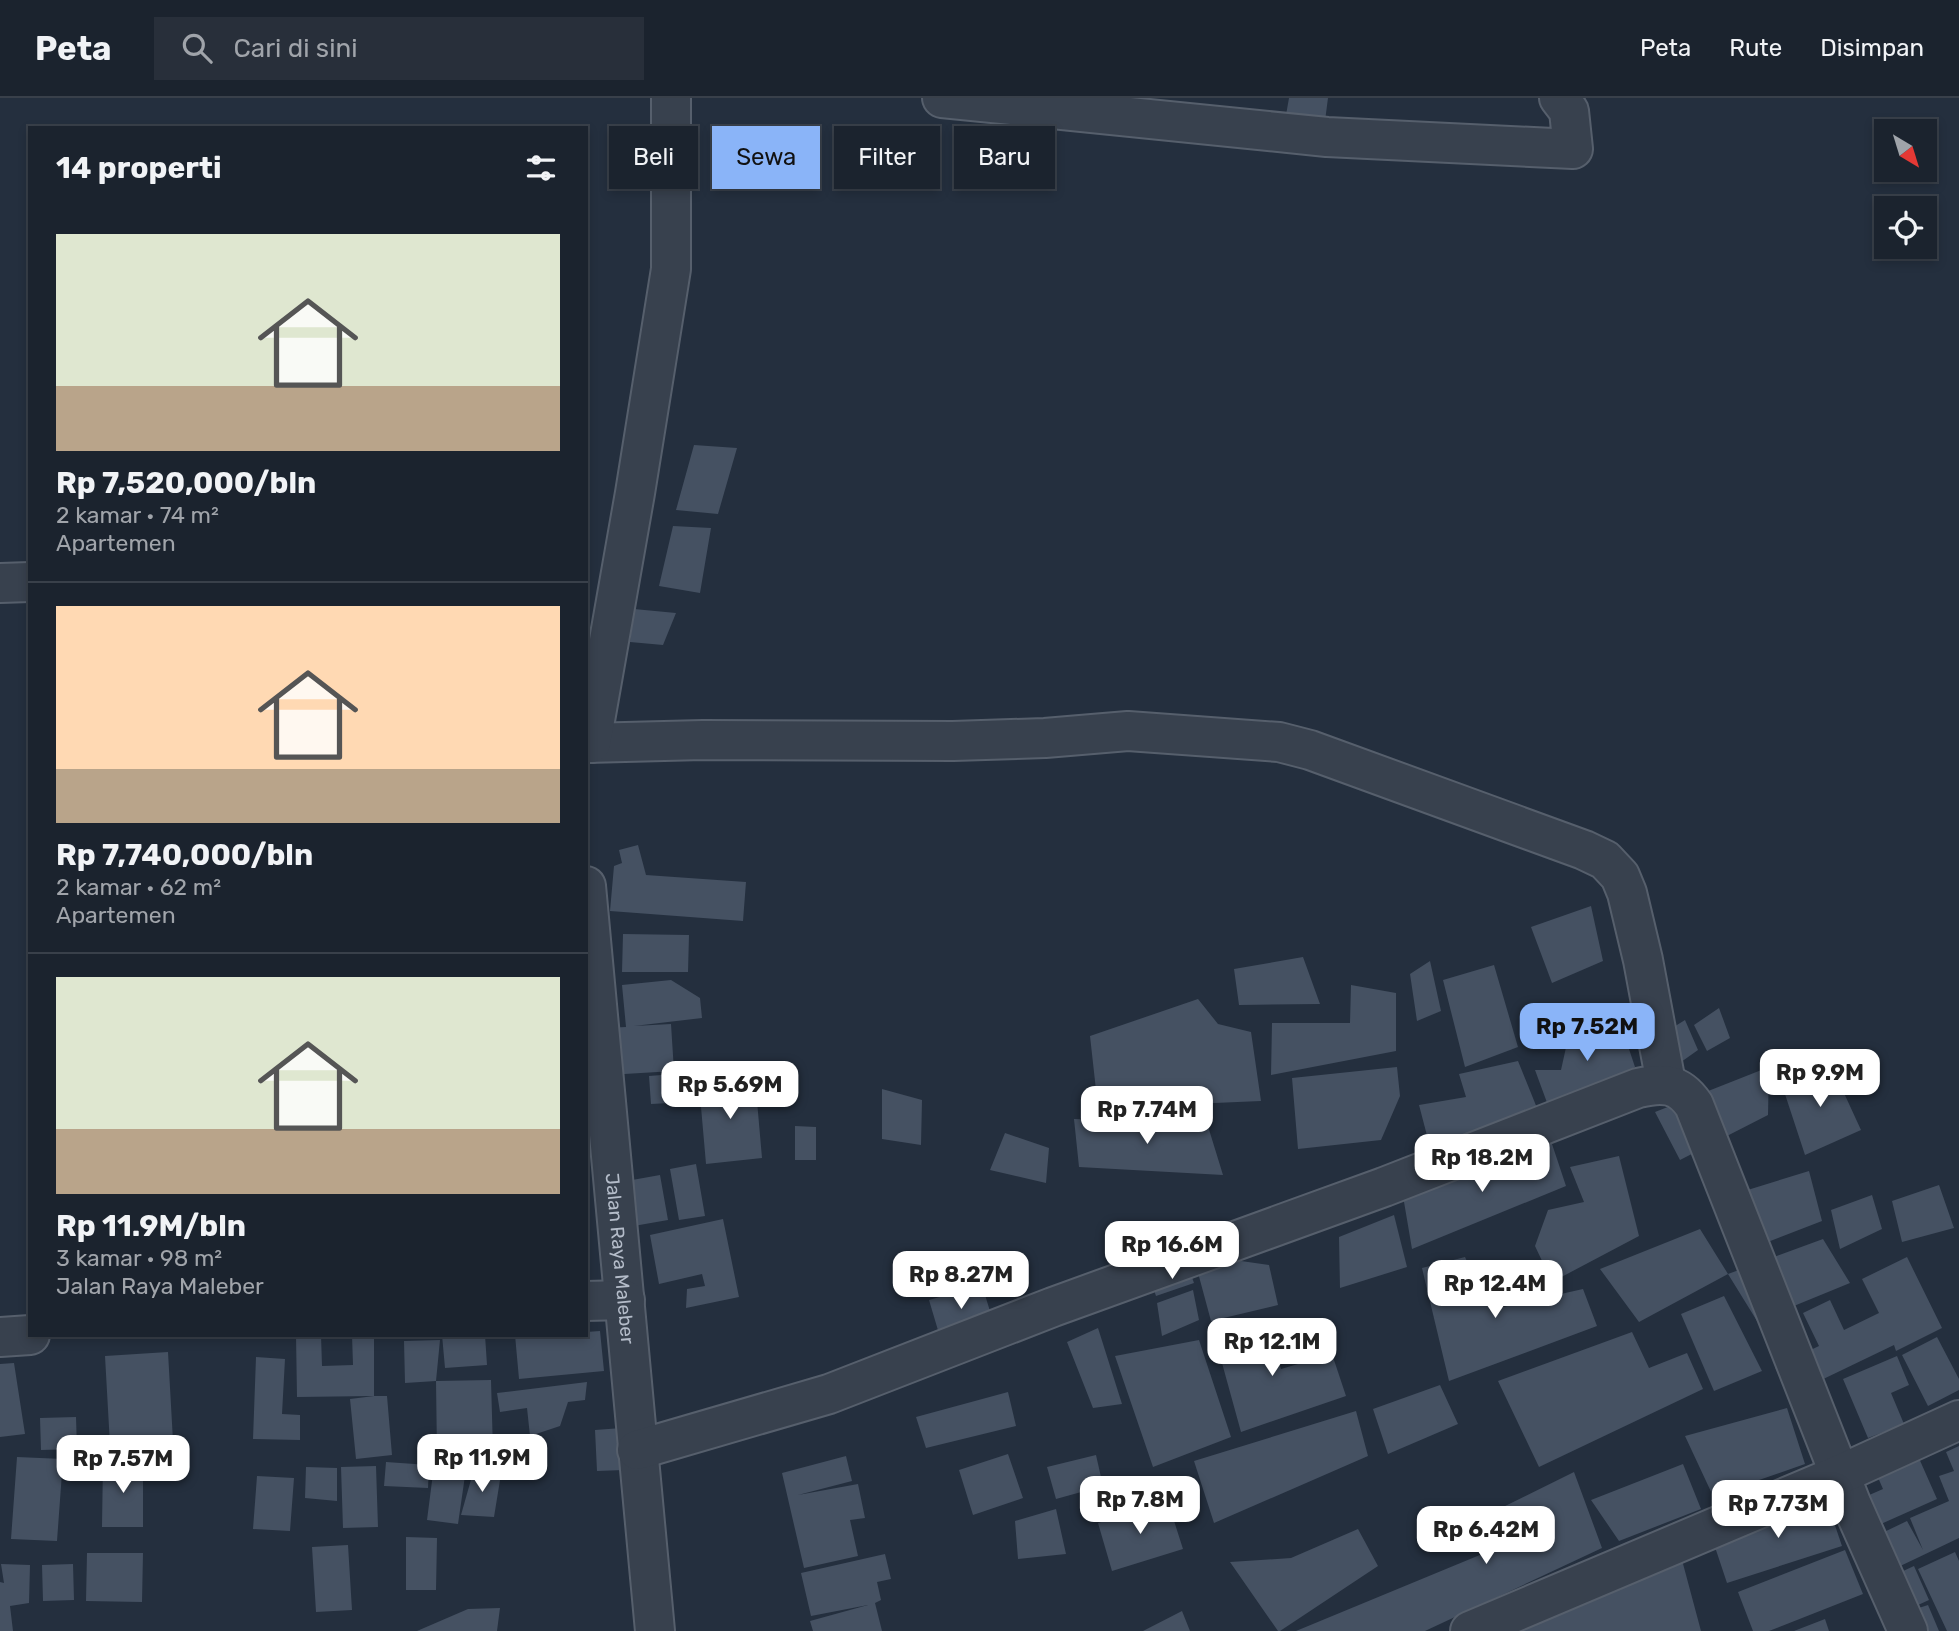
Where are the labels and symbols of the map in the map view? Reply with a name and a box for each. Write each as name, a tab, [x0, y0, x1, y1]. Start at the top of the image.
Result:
north arrow	[1874, 119, 1937, 182]
pin: Rp 7.52M	[1515, 1004, 1659, 1063]
pin: Rp 9.9M	[1755, 1049, 1885, 1109]
pin: Rp 5.69M	[658, 1062, 802, 1121]
pin: Rp 7.74M	[1075, 1086, 1219, 1146]
pin: Rp 18.2M	[1410, 1134, 1554, 1194]
street label: Jalan Raya Maleber	[601, 1172, 639, 1346]
pin: Rp 16.6M	[1100, 1222, 1244, 1281]
pin: Rp 8.27M	[889, 1252, 1033, 1311]
pin: Rp 12.4M	[1423, 1260, 1567, 1320]
pin: Rp 12.1M	[1200, 1318, 1344, 1378]
pin: Rp 11.9M	[410, 1434, 554, 1494]
pin: Rp 7.57M	[51, 1436, 195, 1495]
pin: Rp 7.8M	[1075, 1476, 1205, 1536]
pin: Rp 7.73M	[1706, 1480, 1850, 1540]
pin: Rp 6.42M	[1414, 1506, 1558, 1566]

